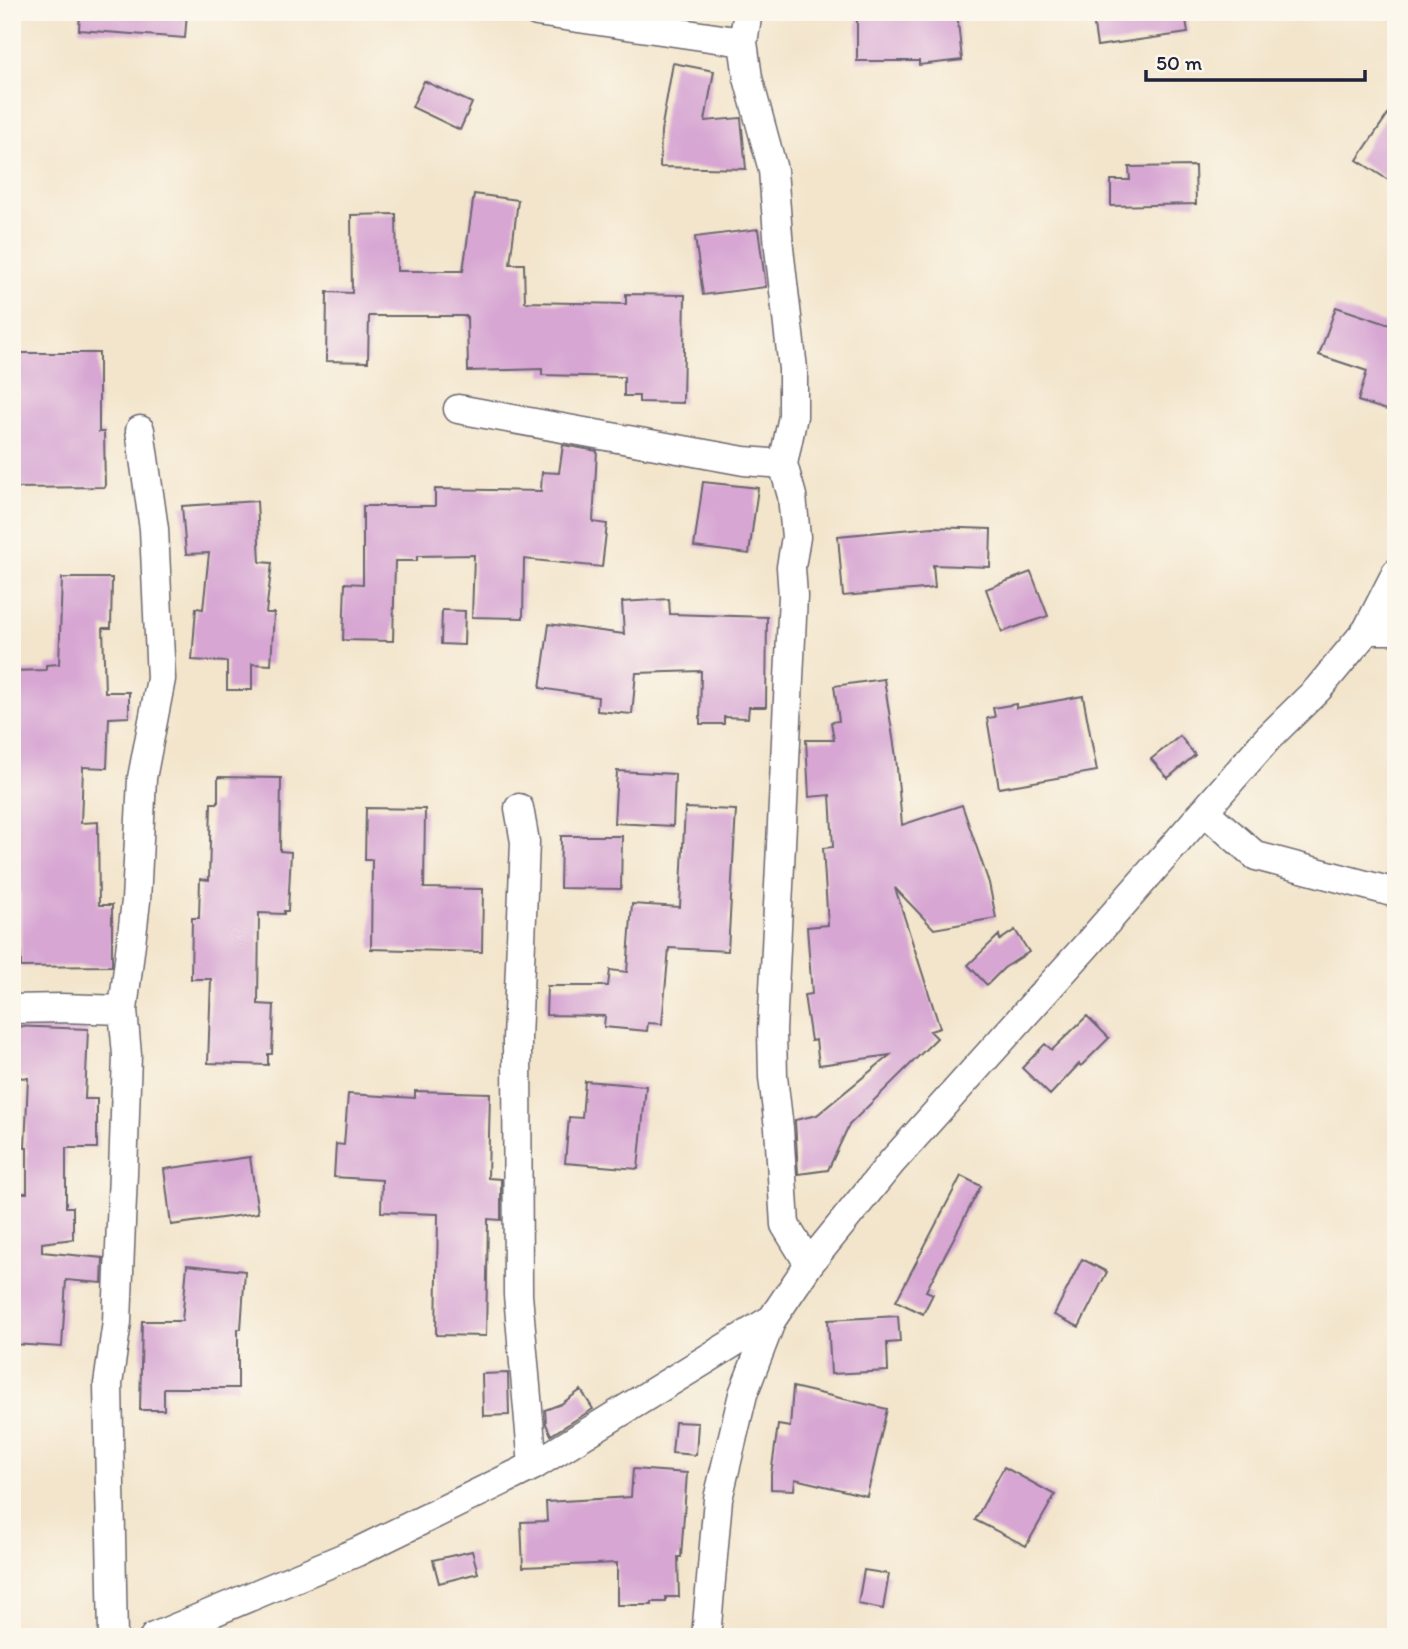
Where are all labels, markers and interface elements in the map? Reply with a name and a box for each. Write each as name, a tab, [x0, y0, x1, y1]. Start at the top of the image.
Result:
scale bar	[1146, 38, 1364, 82]
text: 50 m	[1156, 50, 1203, 75]

